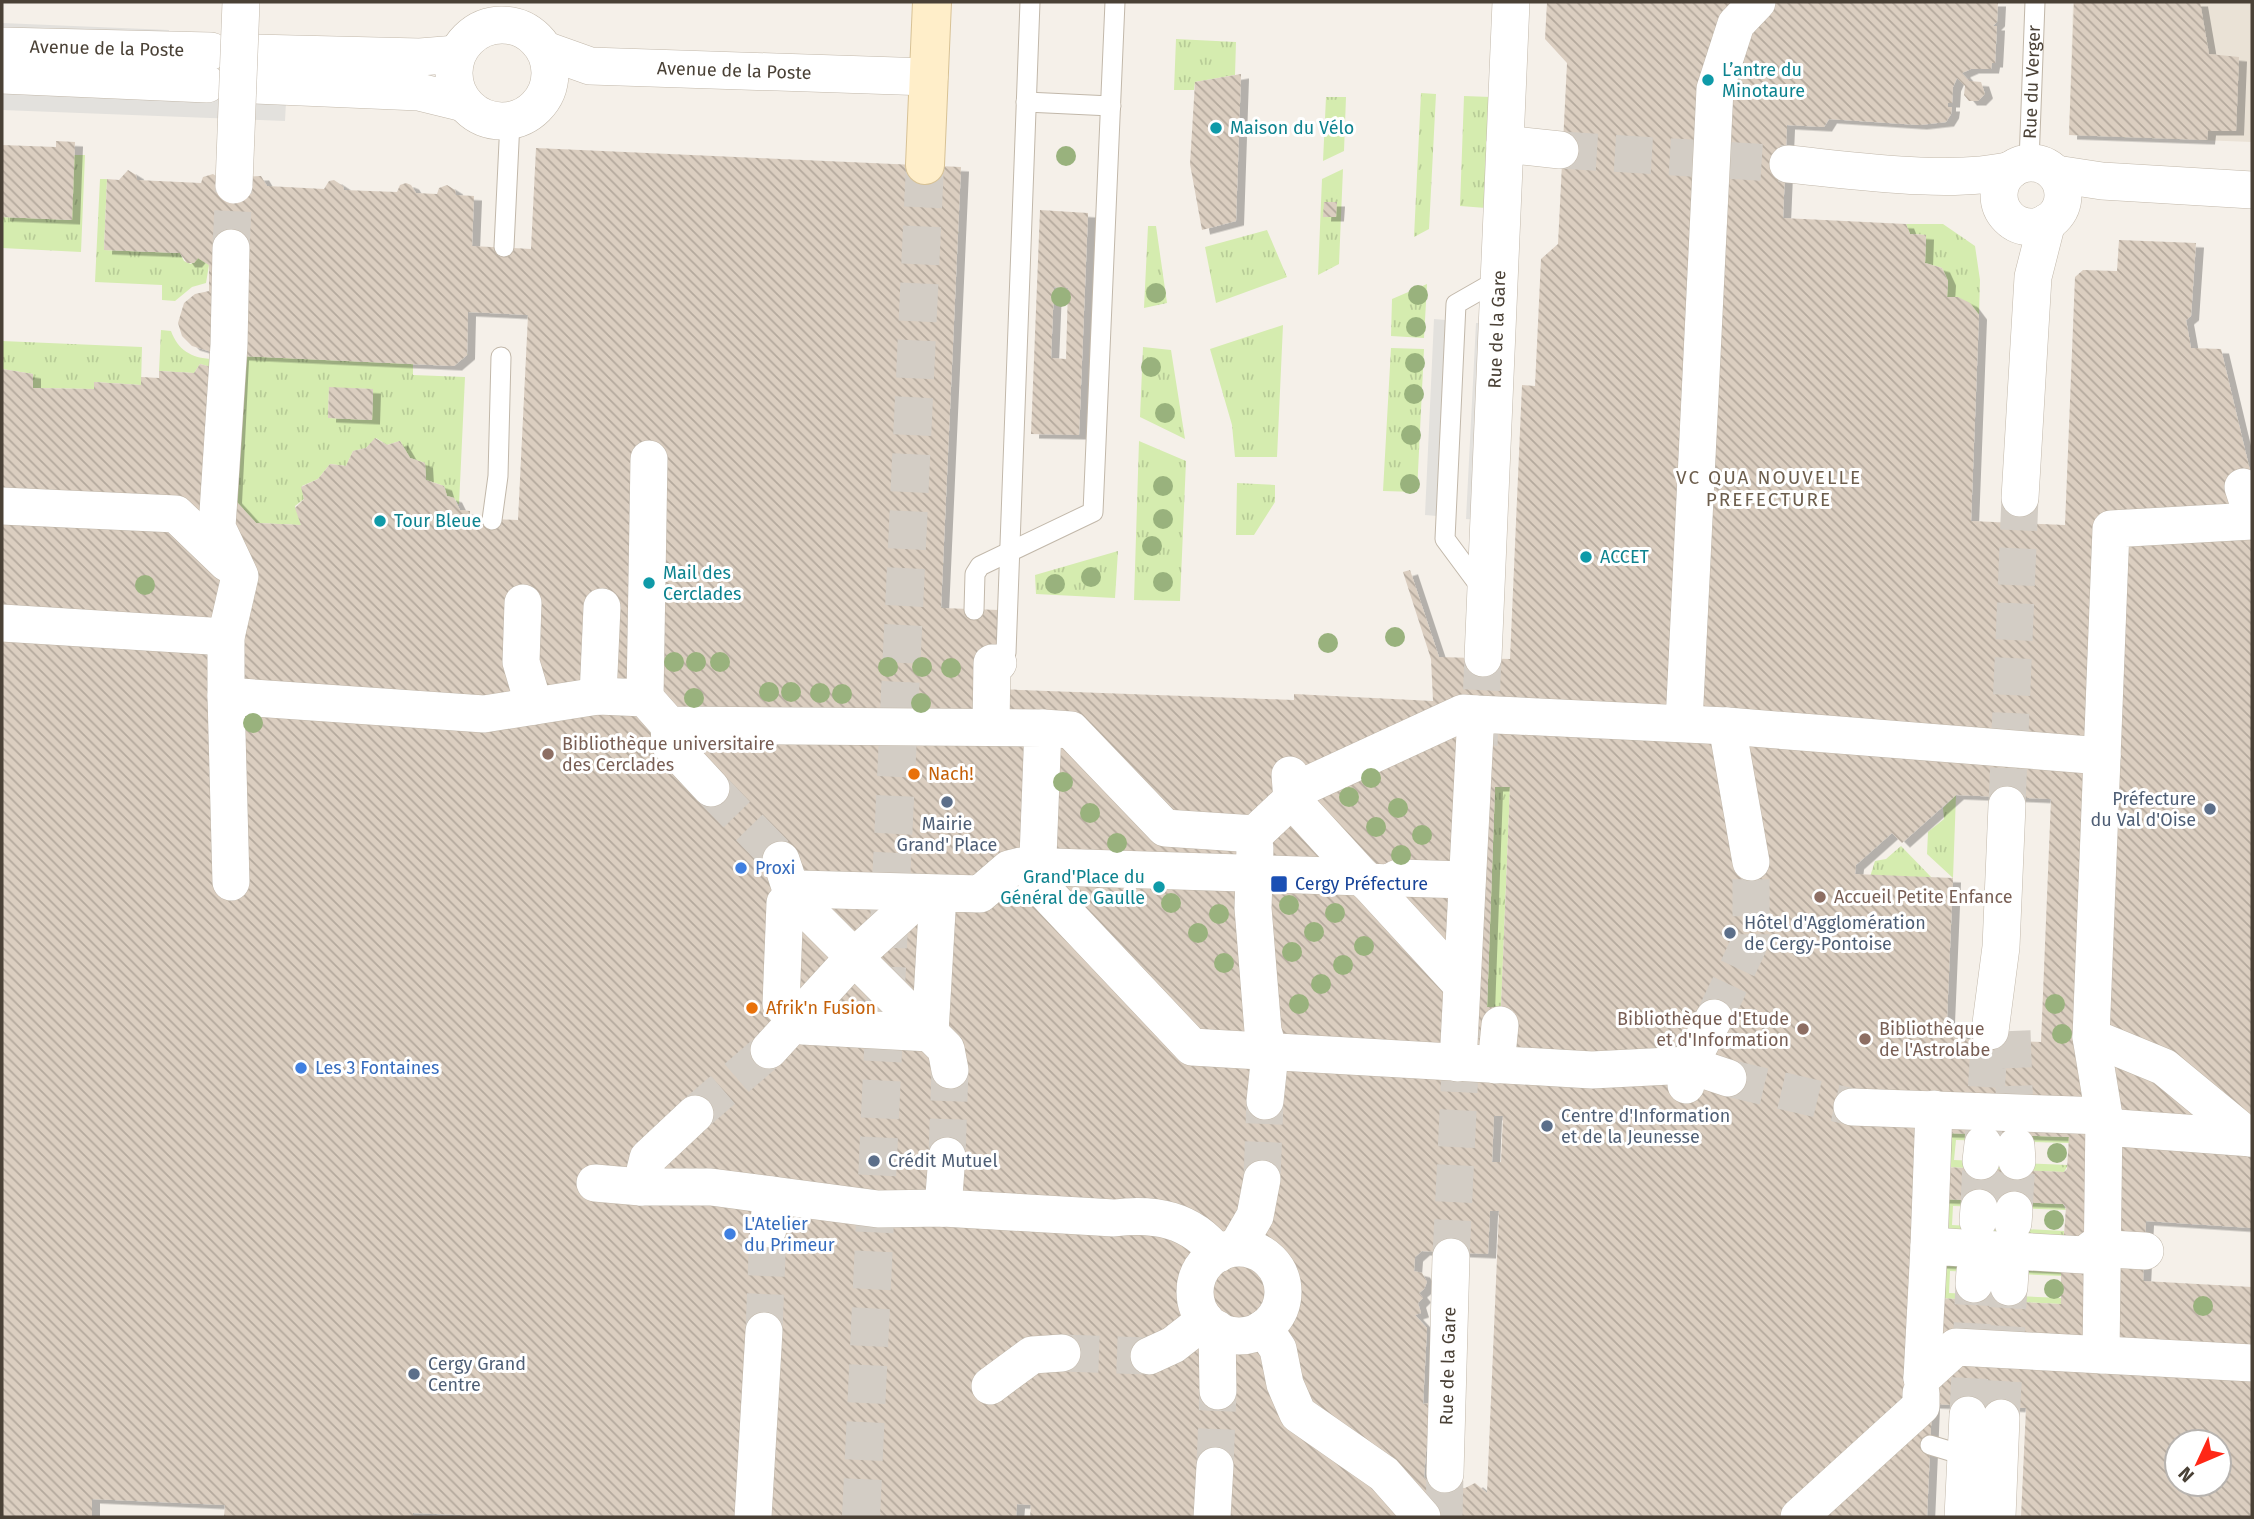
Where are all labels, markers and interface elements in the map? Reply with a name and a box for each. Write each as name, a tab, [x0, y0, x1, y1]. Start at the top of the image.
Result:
street label: Rue du Verger	[2019, 25, 2045, 139]
street label: Avenue de la Poste	[29, 36, 185, 61]
street label: Avenue de la Poste	[657, 57, 812, 84]
place label: L’antre du Minotaure	[1722, 59, 1805, 102]
marker: L’antre du Minotaure	[1700, 72, 1716, 88]
place label: Maison du Vélo	[1230, 117, 1354, 139]
marker: Maison du Vélo	[1208, 120, 1224, 136]
street label: Rue de la Gare	[1484, 270, 1511, 389]
district label: VC QUA NOUVELLE PREFECTURE	[1676, 466, 1862, 511]
place label: Tour Bleue	[394, 510, 481, 532]
marker: Tour Bleue	[372, 513, 388, 529]
place label: ACCET	[1600, 546, 1650, 568]
marker: ACCET	[1578, 549, 1594, 565]
place label: Mail des Cerclades	[663, 562, 742, 605]
marker: Mail des Cerclades	[641, 575, 657, 591]
place label: Bibliothèque universitaire des Cerclades	[562, 733, 775, 776]
marker: Bibliothèque universitaire des Cerclades	[540, 746, 556, 762]
place label: Nach!	[928, 763, 974, 785]
marker: Nach!	[906, 766, 922, 782]
place label: Préfecture du Val d'Oise	[2091, 788, 2196, 831]
marker: Mairie Grand' Place	[939, 794, 955, 810]
marker: Préfecture du Val d'Oise	[2202, 801, 2218, 817]
place label: Mairie Grand' Place	[897, 813, 997, 856]
place label: Proxi	[755, 857, 796, 879]
marker: Proxi	[733, 860, 749, 876]
place label: Grand'Place du Général de Gaulle	[1000, 866, 1145, 909]
place label: Cergy Préfecture	[1295, 873, 1428, 895]
marker: Cergy Préfecture	[1269, 874, 1289, 894]
marker: Grand'Place du Général de Gaulle	[1151, 879, 1167, 895]
place label: Accueil Petite Enfance	[1834, 886, 2013, 908]
marker: Accueil Petite Enfance	[1812, 889, 1828, 905]
place label: Hôtel d'Agglomération de Cergy-Pontoise	[1744, 912, 1926, 955]
marker: Hôtel d'Agglomération de Cergy-Pontoise	[1722, 925, 1738, 941]
place label: Afrik'n Fusion	[766, 997, 876, 1019]
marker: Afrik'n Fusion	[744, 1000, 760, 1016]
place label: Bibliothèque d'Etude et d'Information	[1617, 1008, 1789, 1051]
place label: Bibliothèque de l'Astrolabe	[1879, 1018, 1990, 1061]
marker: Bibliothèque d'Etude et d'Information	[1795, 1021, 1811, 1037]
marker: Bibliothèque de l'Astrolabe	[1857, 1031, 1873, 1047]
place label: Les 3 Fontaines	[315, 1057, 440, 1079]
marker: Les 3 Fontaines	[293, 1060, 309, 1076]
place label: Centre d'Information et de la Jeunesse	[1561, 1105, 1730, 1148]
marker: Centre d'Information et de la Jeunesse	[1539, 1118, 1555, 1134]
place label: Crédit Mutuel	[888, 1150, 998, 1172]
marker: Crédit Mutuel	[866, 1153, 882, 1169]
place label: L'Atelier du Primeur	[744, 1213, 835, 1256]
marker: L'Atelier du Primeur	[722, 1226, 738, 1242]
street label: Rue de la Gare	[1435, 1307, 1461, 1426]
place label: Cergy Grand Centre	[428, 1353, 526, 1396]
marker: Cergy Grand Centre	[406, 1366, 422, 1382]
north arrow	[2163, 1428, 2233, 1498]
text: N	[2173, 1462, 2199, 1487]

